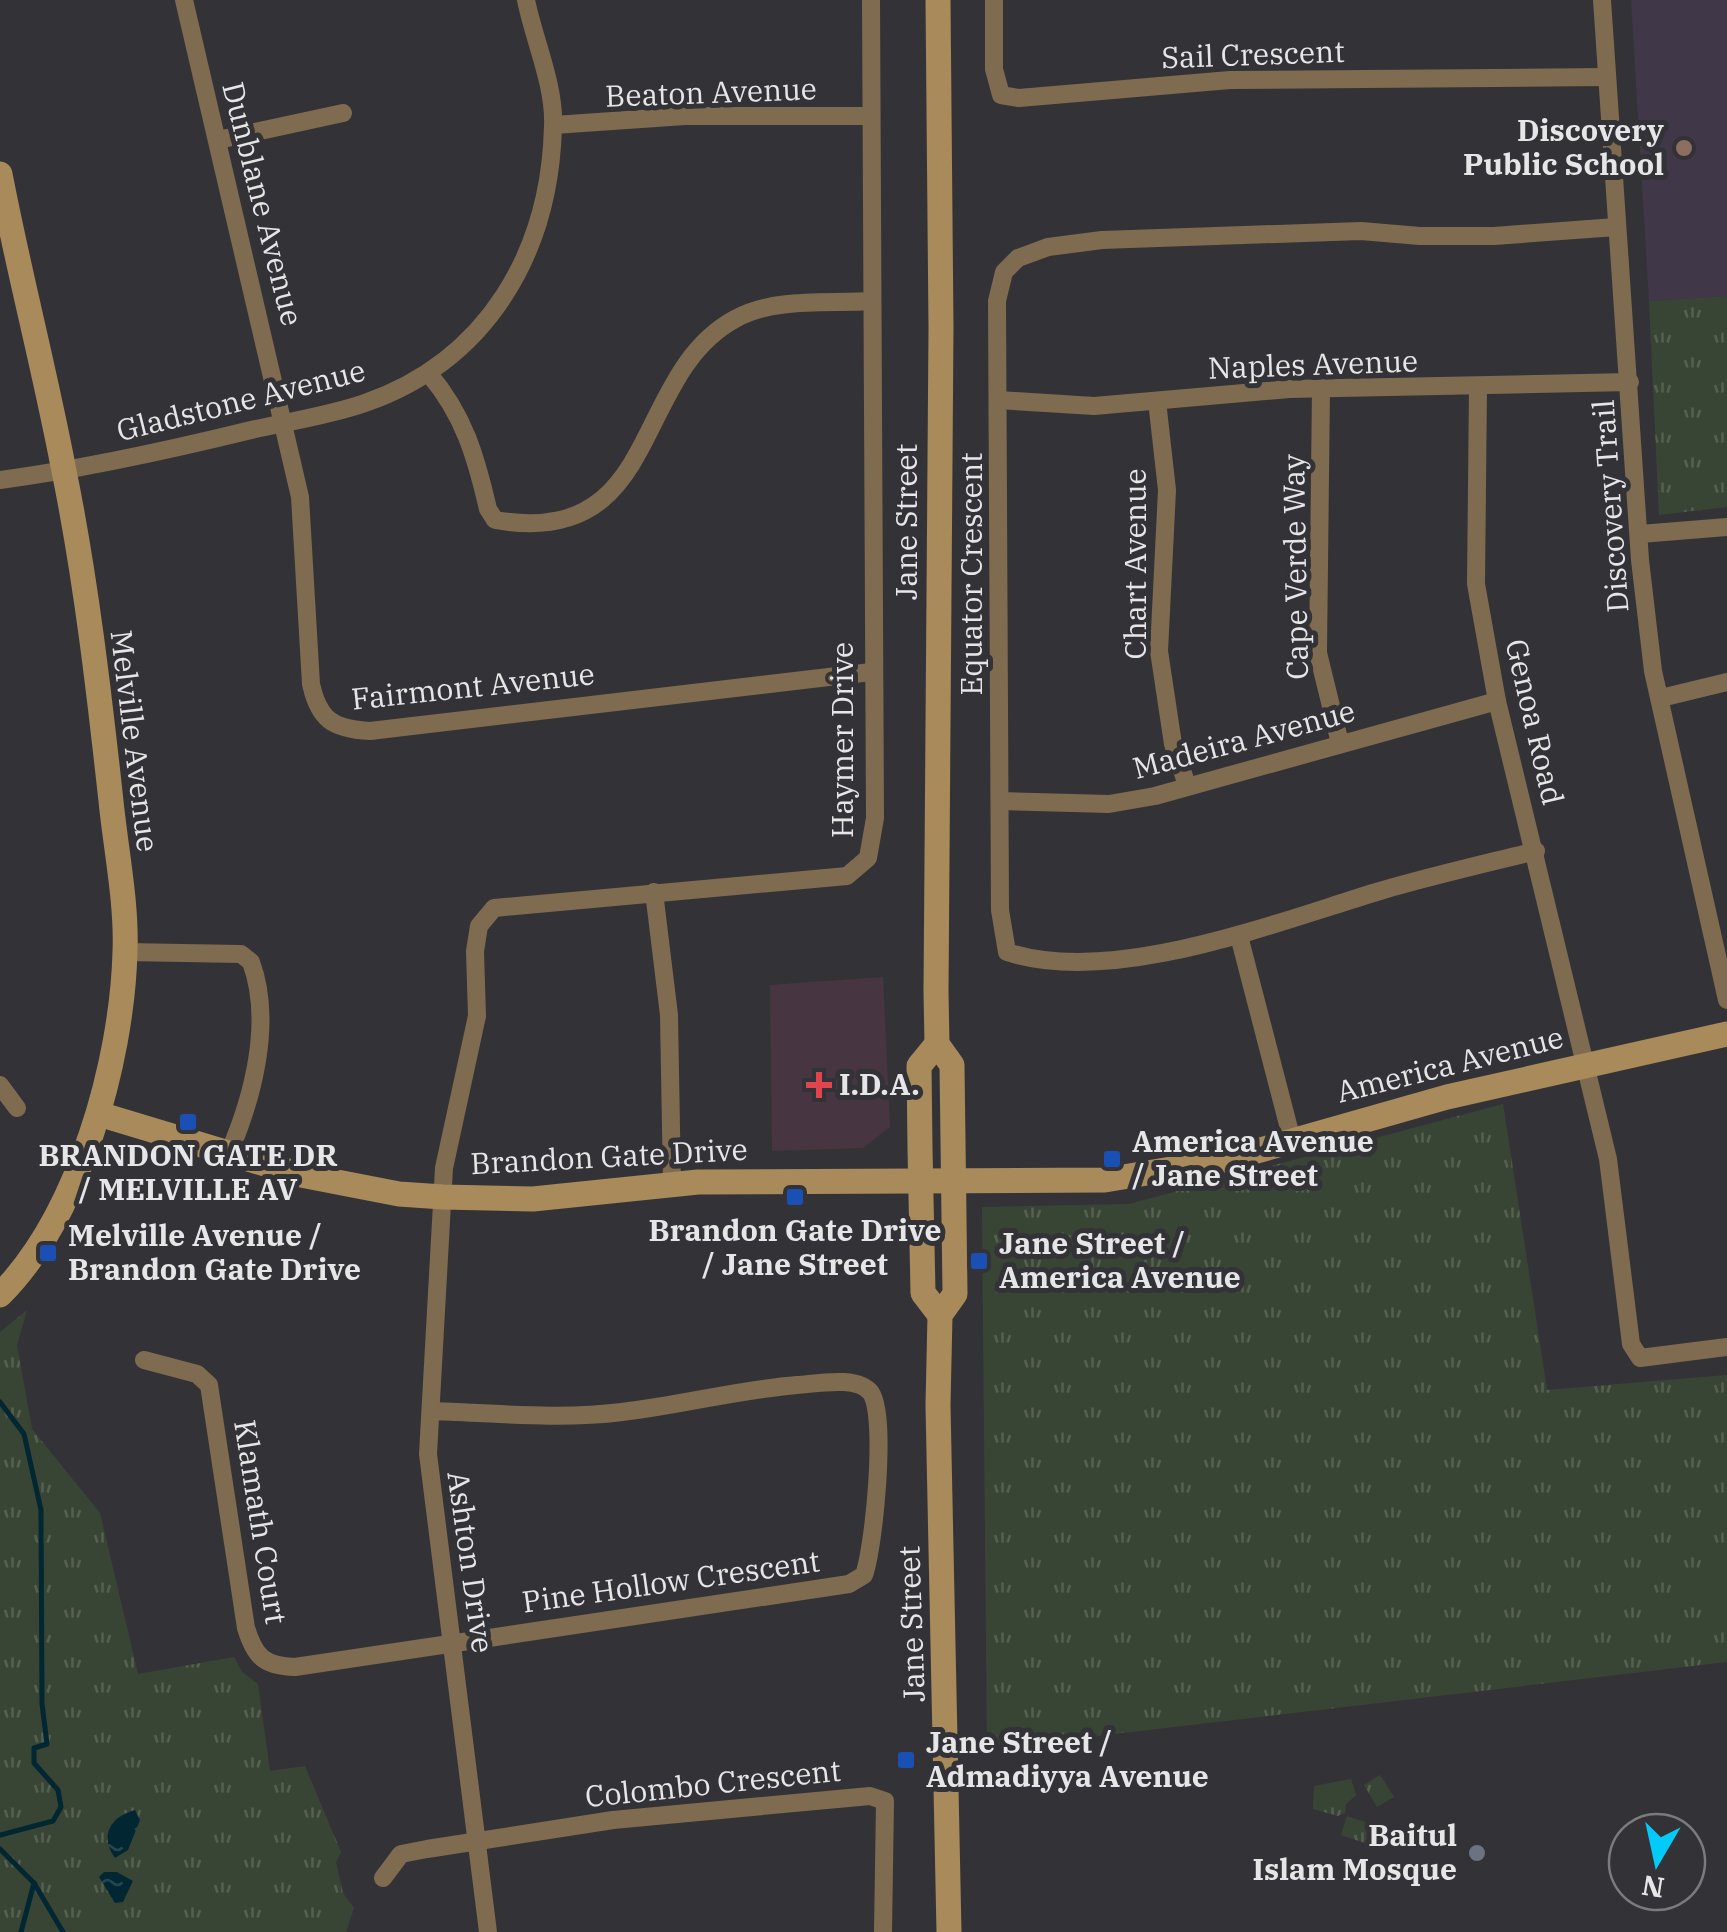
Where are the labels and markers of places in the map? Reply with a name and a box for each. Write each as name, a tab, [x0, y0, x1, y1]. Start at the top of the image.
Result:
place label: Discovery Public School	[1463, 110, 1664, 183]
marker: Discovery Public School	[1673, 137, 1695, 159]
place label: I.D.A.	[839, 1064, 920, 1103]
marker: I.D.A.	[808, 1074, 830, 1096]
marker: BRANDON GATE DR / MELVILLE AV	[177, 1111, 199, 1133]
place label: America Avenue / Jane Street	[1132, 1121, 1374, 1194]
place label: BRANDON GATE DR / MELVILLE AV	[38, 1135, 338, 1208]
marker: America Avenue / Jane Street	[1101, 1148, 1123, 1170]
marker: Brandon Gate Drive / Jane Street	[784, 1186, 806, 1208]
place label: Brandon Gate Drive / Jane Street	[649, 1210, 941, 1283]
place label: Melville Avenue / Brandon Gate Drive	[68, 1215, 361, 1288]
place label: Jane Street / America Avenue	[999, 1223, 1241, 1296]
marker: Melville Avenue / Brandon Gate Drive	[37, 1242, 59, 1264]
marker: Jane Street / America Avenue	[968, 1250, 990, 1272]
place label: Jane Street / Admadiyya Avenue	[926, 1722, 1209, 1795]
marker: Jane Street / Admadiyya Avenue	[895, 1749, 917, 1771]
place label: Baitul Islam Mosque	[1252, 1815, 1457, 1888]
marker: Baitul Islam Mosque	[1466, 1842, 1488, 1864]

